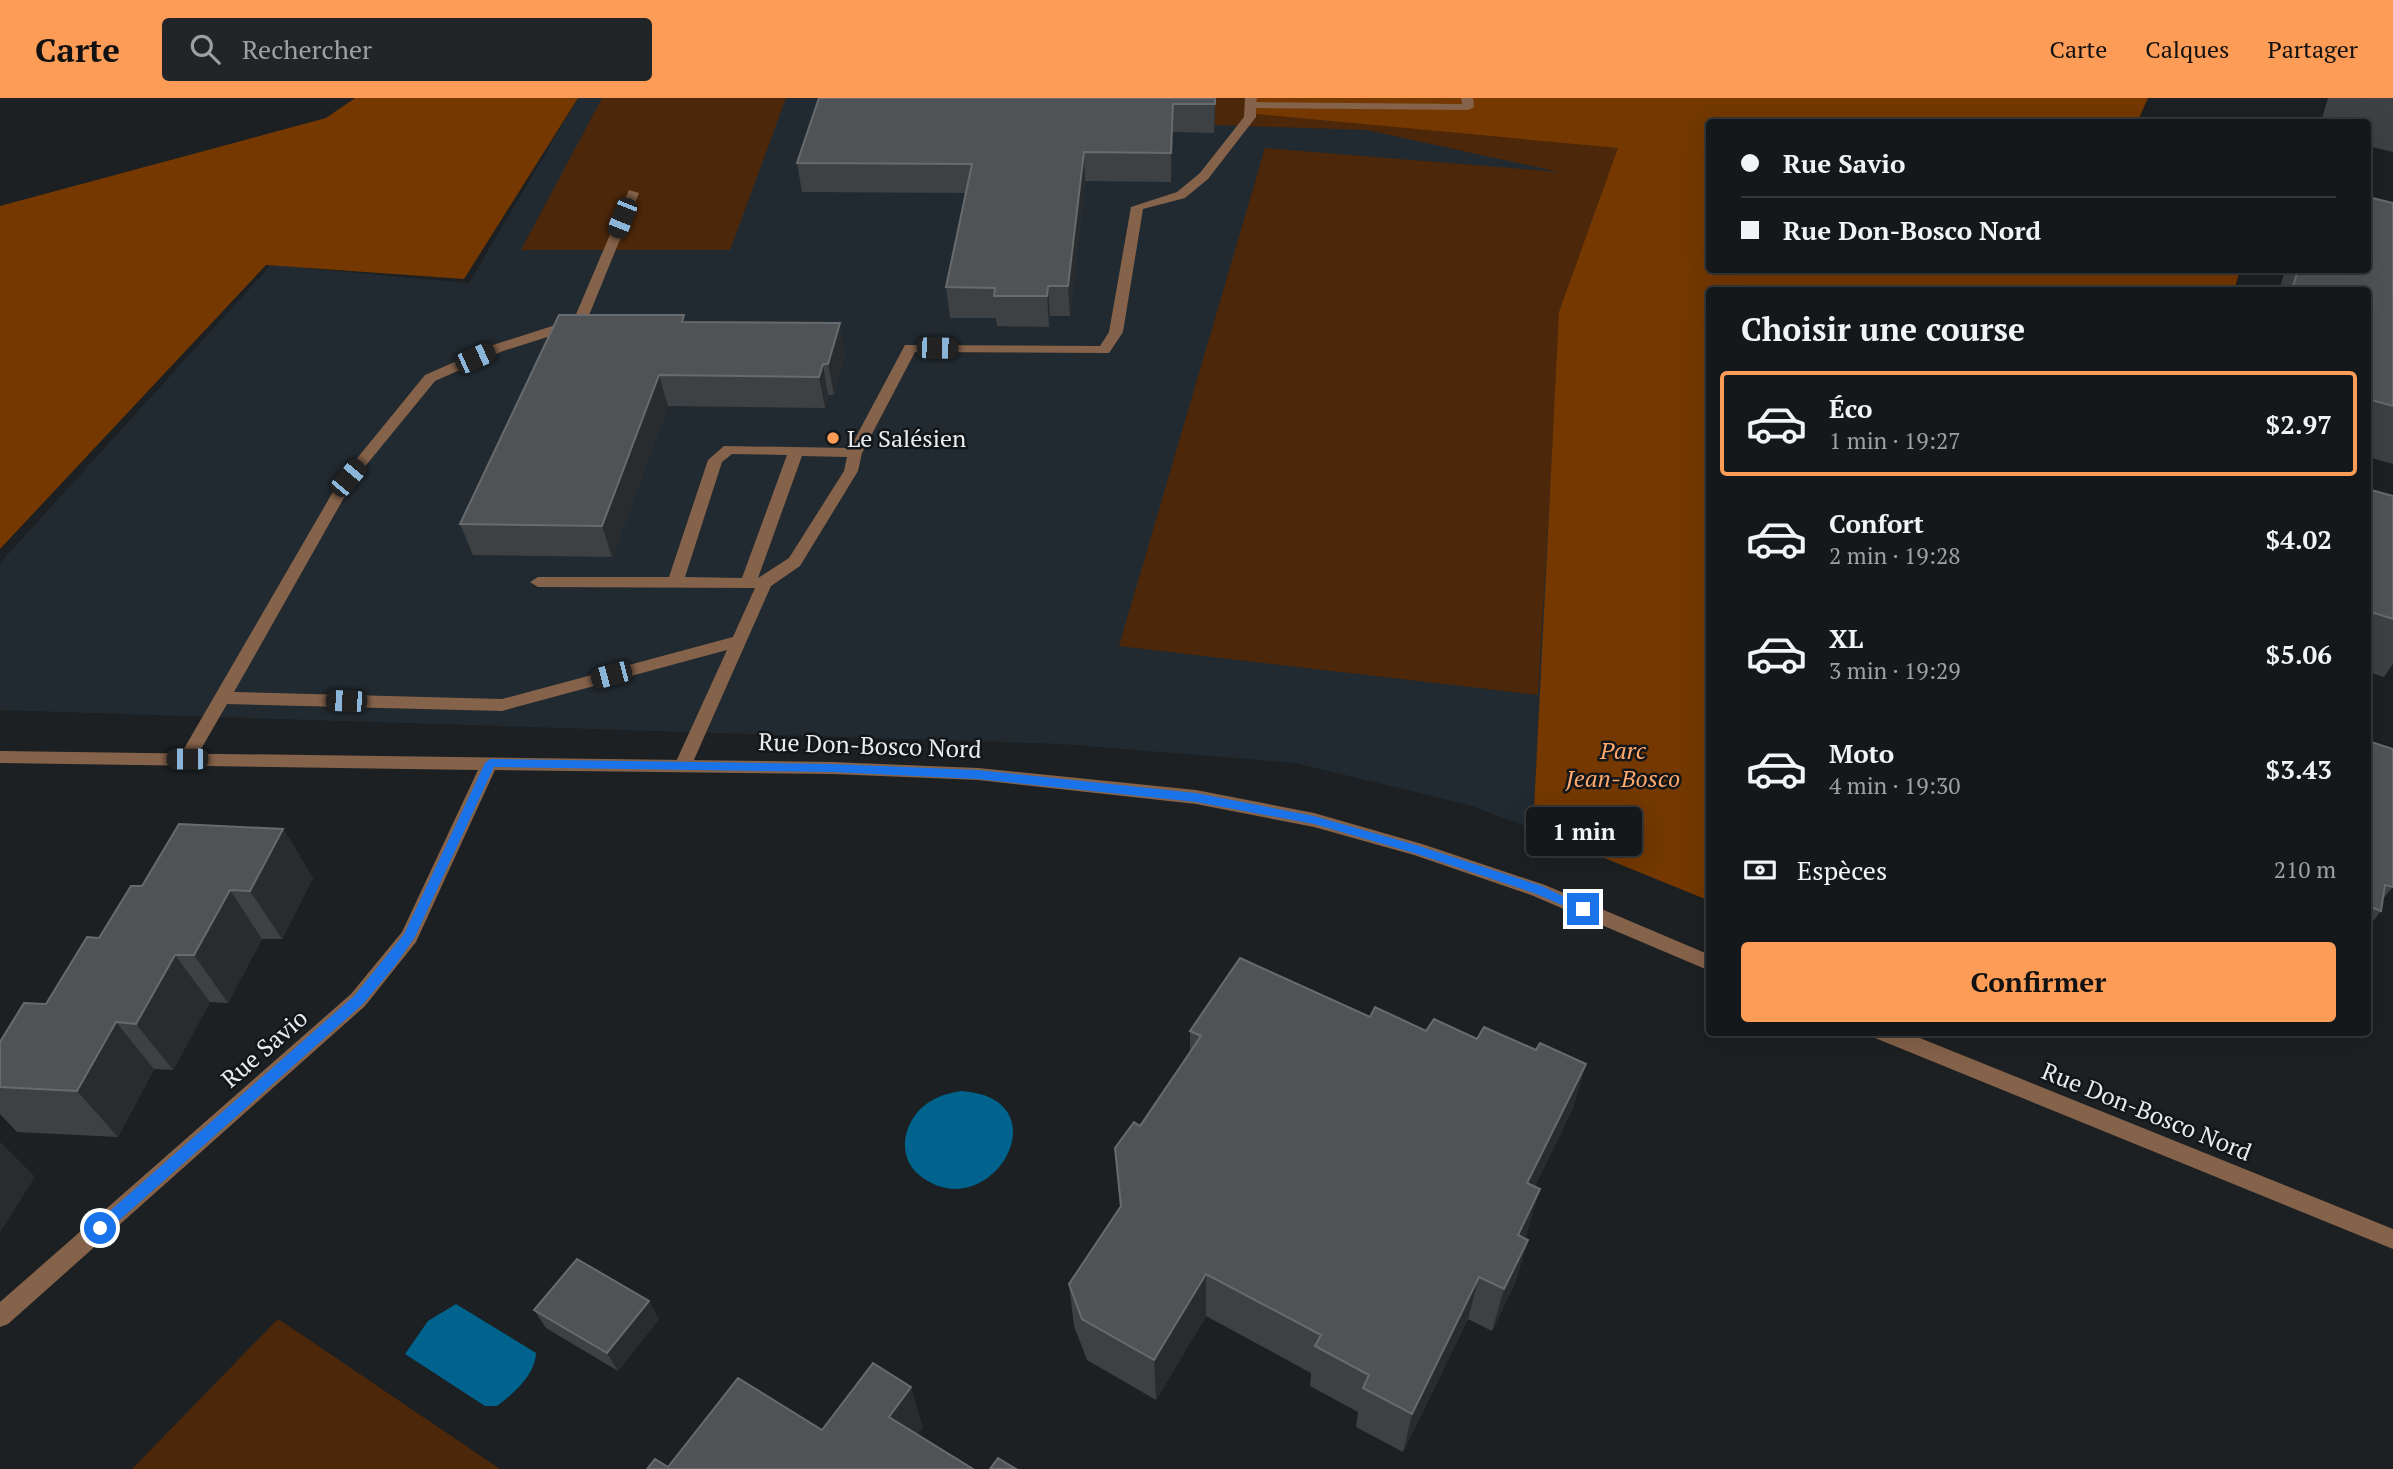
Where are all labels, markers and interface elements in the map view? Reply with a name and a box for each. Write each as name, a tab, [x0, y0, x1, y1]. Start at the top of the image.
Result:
search box	[162, 18, 652, 81]
text: Carte	[35, 28, 120, 71]
icon: search	[186, 30, 224, 68]
text: Rechercher	[242, 32, 372, 66]
text: Carte	[2049, 33, 2107, 65]
text: Calques	[2145, 33, 2229, 65]
text: Partager	[2267, 33, 2358, 65]
text: Rue Savio	[1783, 146, 1905, 180]
car	[605, 195, 640, 241]
text: Rue Don-Bosco Nord	[1783, 213, 2041, 247]
text: Choisir une course	[1741, 308, 2025, 350]
car	[916, 337, 959, 359]
car	[452, 340, 499, 376]
text: Éco	[1829, 391, 1872, 425]
icon: car	[1745, 392, 1808, 455]
text: $2.97	[2266, 407, 2332, 441]
place label: Le Salésien	[847, 422, 966, 454]
text: 1 min · 19:27	[1829, 425, 1961, 456]
marker: Le Salésien	[825, 430, 841, 446]
car	[327, 455, 370, 501]
text: Confort	[1829, 506, 1924, 540]
icon: car	[1745, 507, 1808, 570]
text: $4.02	[2266, 522, 2332, 556]
text: 2 min · 19:28	[1829, 540, 1961, 571]
text: XL	[1829, 621, 1863, 655]
icon: car	[1745, 622, 1808, 685]
text: $5.06	[2266, 637, 2332, 671]
text: 3 min · 19:29	[1829, 655, 1961, 686]
car	[588, 659, 635, 691]
car	[325, 690, 368, 712]
street label: Rue Don-Bosco Nord	[758, 725, 982, 765]
park label: Parc Jean-Bosco	[1565, 734, 1680, 794]
text: Moto	[1829, 736, 1894, 770]
icon: car	[1745, 737, 1808, 800]
car	[167, 749, 209, 770]
text: $3.43	[2266, 752, 2332, 786]
text: 4 min · 19:30	[1829, 770, 1961, 801]
callout: 1 min	[1525, 808, 1641, 856]
text: 1 min	[1553, 816, 1615, 847]
icon: cash	[1741, 851, 1779, 889]
text: Espèces	[1797, 853, 1887, 887]
text: 210 m	[2274, 854, 2336, 885]
route end	[1567, 893, 1599, 925]
button: Confirmer	[1741, 942, 2336, 1022]
street label: Rue Savio	[214, 1002, 314, 1094]
street label: Rue Don-Bosco Nord	[2037, 1054, 2257, 1168]
route start	[84, 1212, 116, 1244]

